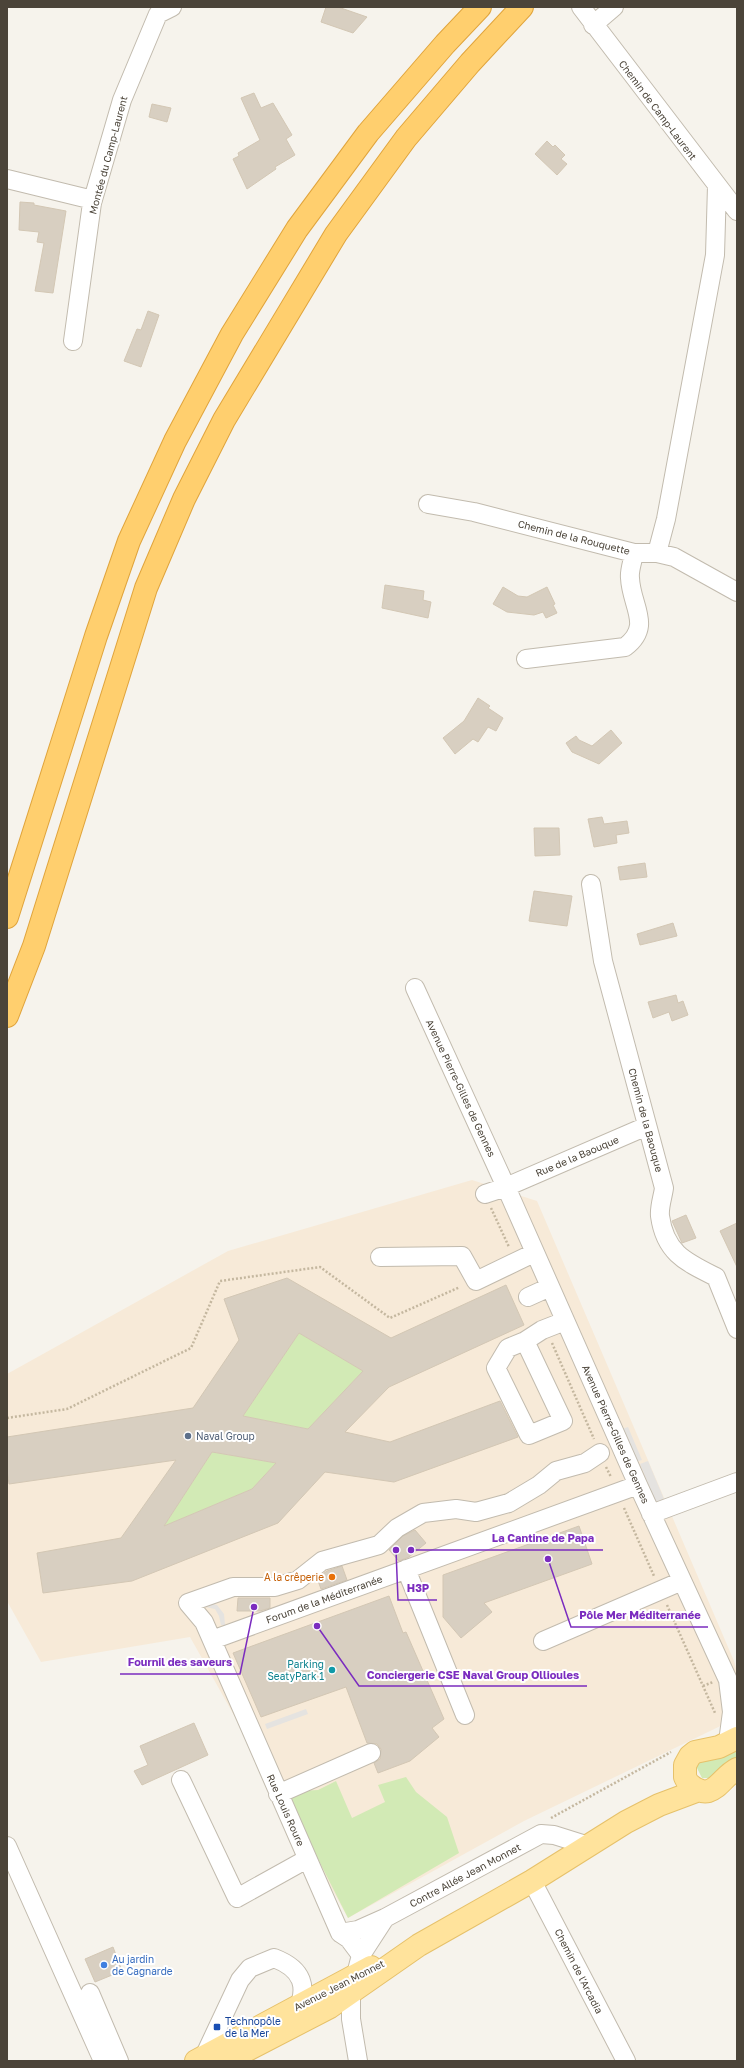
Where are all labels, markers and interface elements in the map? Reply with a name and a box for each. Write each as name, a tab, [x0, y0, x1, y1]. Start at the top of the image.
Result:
street label: Chemin de Camp-Laurent	[617, 58, 699, 162]
street label: Montée du Camp-Laurent	[86, 95, 130, 215]
street label: Chemin de la Rouquette	[517, 517, 632, 557]
street label: Avenue Pierre-Gilles de Gennes	[424, 1017, 498, 1159]
street label: Chemin de la Baouque	[626, 1067, 666, 1173]
street label: Rue de la Baouque	[534, 1133, 621, 1179]
street label: Avenue Pierre-Gilles de Gennes	[580, 1363, 652, 1505]
place label: Naval Group	[196, 1430, 255, 1442]
marker: Naval Group	[183, 1431, 193, 1441]
callout: La Cantine de Papa	[484, 1527, 603, 1550]
text: La Cantine de Papa	[492, 1531, 594, 1544]
place label: A la crêperie	[264, 1571, 324, 1583]
street label: Forum de la Méditerranée	[264, 1572, 384, 1626]
marker: A la crêperie	[327, 1572, 337, 1582]
callout: H3P	[398, 1577, 437, 1600]
text: H3P	[407, 1581, 430, 1594]
callout: Pôle Mer Méditerranée	[571, 1604, 708, 1627]
text: Pôle Mer Méditerranée	[579, 1608, 701, 1621]
callout: Fournil des saveurs	[120, 1651, 240, 1674]
text: Fournil des saveurs	[128, 1655, 232, 1668]
place label: Parking SeatyPark 1	[267, 1658, 324, 1682]
callout: Conciergerie CSE Naval Group Ollioules	[359, 1663, 587, 1686]
marker: Parking SeatyPark 1	[327, 1665, 337, 1675]
text: Conciergerie CSE Naval Group Ollioules	[367, 1668, 579, 1681]
street label: Rue Louis Roure	[265, 1772, 307, 1848]
street label: Contre Allée Jean Monnet	[407, 1841, 523, 1909]
street label: Chemin de l'Arcadia	[552, 1927, 606, 2015]
place label: Au jardin de Cagnarde	[112, 1953, 173, 1977]
street label: Avenue Jean Monnet	[292, 1957, 386, 2013]
marker: Au jardin de Cagnarde	[99, 1960, 109, 1970]
place label: Technopôle de la Mer	[225, 2015, 281, 2039]
marker: Technopôle de la Mer	[212, 2022, 222, 2032]

